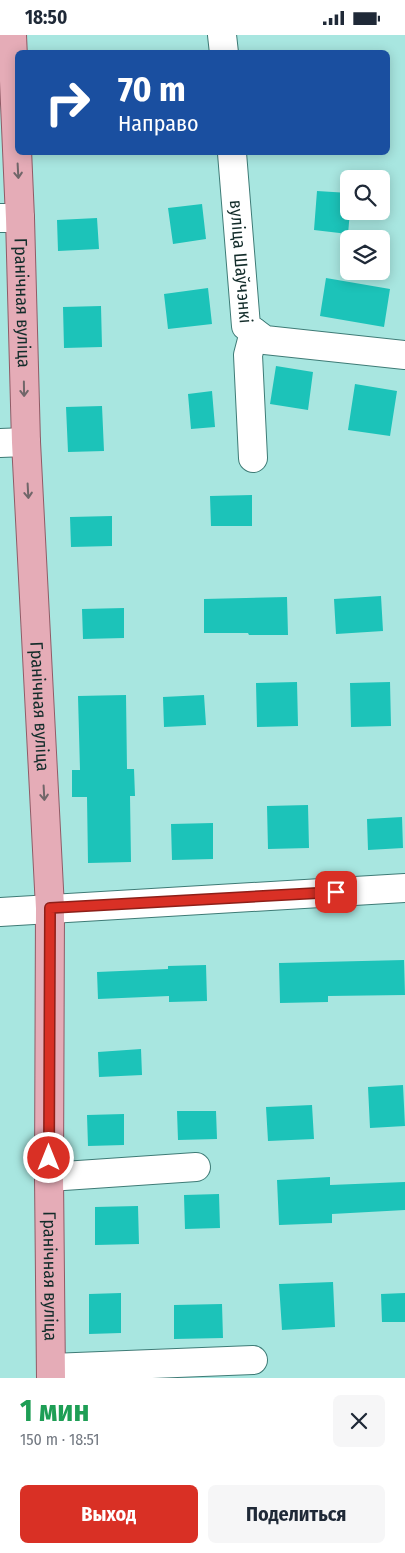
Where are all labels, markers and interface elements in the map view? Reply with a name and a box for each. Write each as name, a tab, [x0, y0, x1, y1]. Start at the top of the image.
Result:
text: 18:50	[25, 6, 67, 29]
text: 70 m	[118, 68, 186, 110]
icon: right	[35, 70, 100, 135]
text: Направо	[118, 110, 199, 137]
one-way arrow	[14, 163, 23, 179]
map controls	[340, 170, 390, 280]
button: search	[340, 170, 390, 220]
street label: вуліца Шаўчэнкі	[225, 199, 257, 324]
button: layers	[340, 230, 390, 280]
street label: Гранічная вуліца	[10, 238, 35, 368]
one-way arrow	[20, 381, 29, 397]
one-way arrow	[24, 483, 33, 499]
street label: Гранічная вуліца	[25, 641, 54, 772]
one-way arrow	[39, 785, 48, 801]
pin	[315, 871, 357, 913]
icon: arrive	[322, 878, 350, 906]
position arrow	[22, 1131, 74, 1183]
street label: Гранічная вуліца	[38, 1211, 62, 1341]
text: 1 мин	[20, 1393, 89, 1429]
button: close	[333, 1395, 385, 1447]
text: 150 m · 18:51	[20, 1430, 99, 1449]
button: Выход	[20, 1485, 198, 1543]
button: Поделиться	[208, 1485, 385, 1543]

